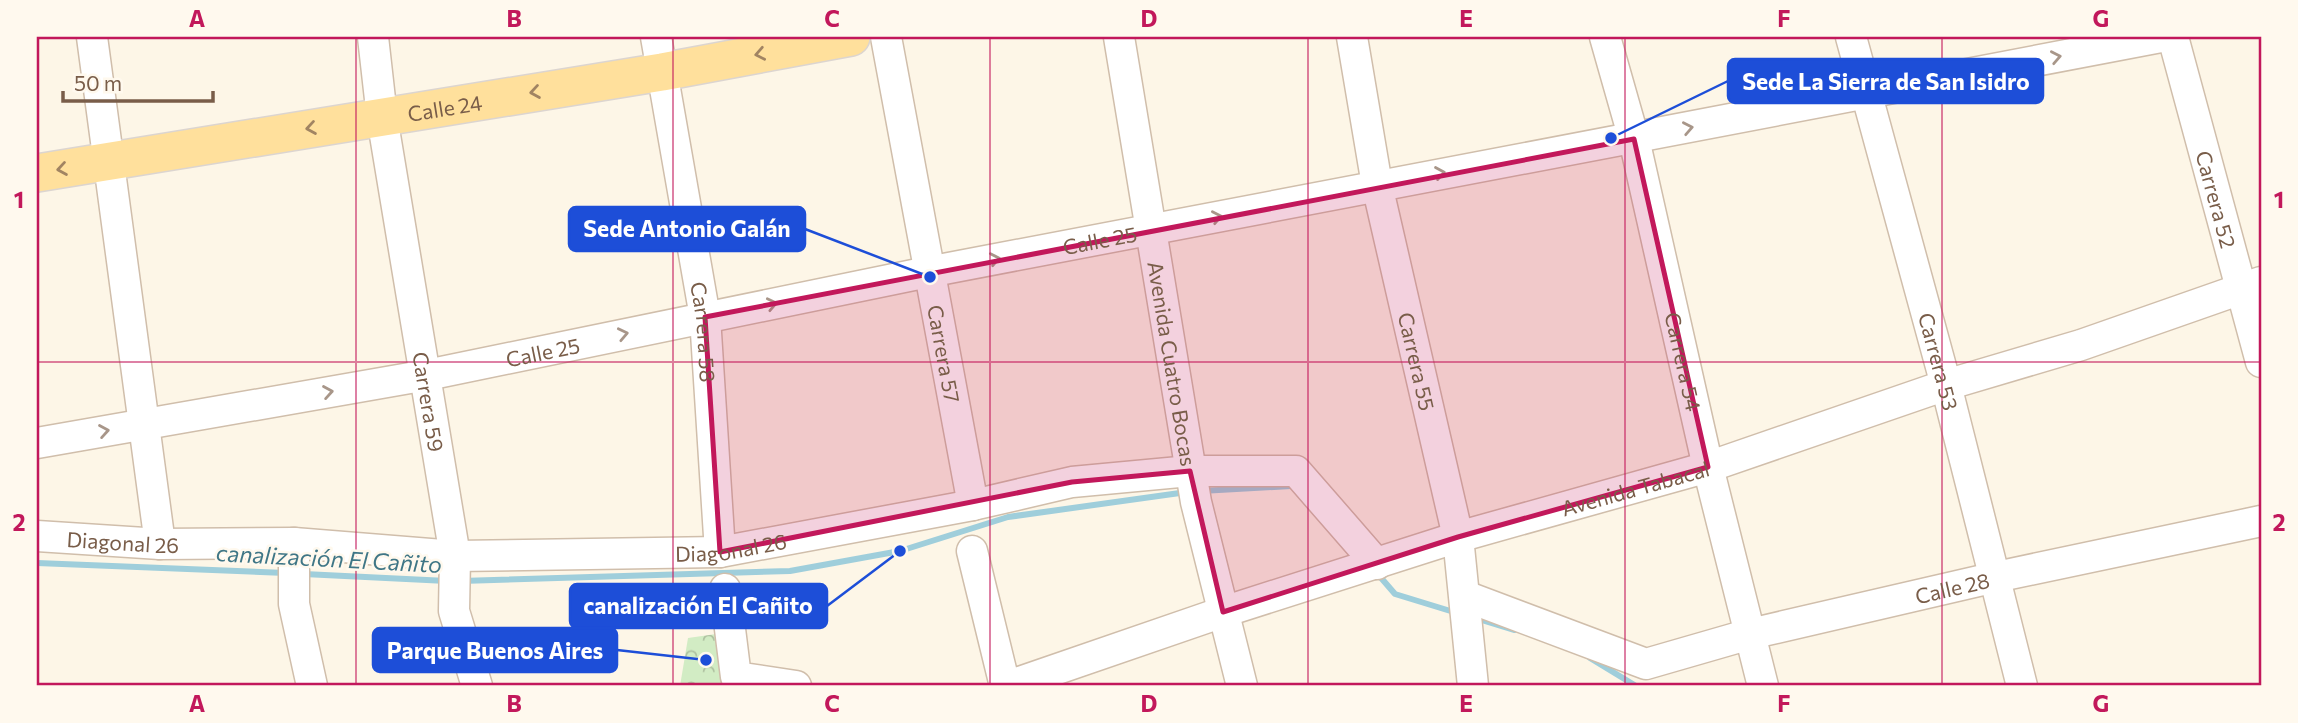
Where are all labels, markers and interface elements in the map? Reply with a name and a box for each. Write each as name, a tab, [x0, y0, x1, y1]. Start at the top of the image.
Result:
text: A	[189, 4, 206, 32]
text: B	[506, 4, 522, 32]
text: C	[824, 4, 840, 32]
text: D	[1141, 4, 1158, 32]
text: E	[1459, 4, 1473, 32]
text: F	[1777, 4, 1791, 32]
text: G	[2093, 4, 2109, 32]
one-way arrow	[754, 45, 766, 60]
one-way arrow	[2050, 50, 2062, 65]
callout: Sede La Sierra de San Isidro	[1728, 59, 2043, 103]
scale bar	[63, 60, 214, 104]
text: Sede La Sierra de San Isidro	[1742, 67, 2030, 95]
text: 50 m	[74, 70, 122, 95]
one-way arrow	[530, 84, 541, 99]
street label: Calle 24	[406, 89, 484, 125]
one-way arrow	[305, 120, 317, 135]
one-way arrow	[1682, 122, 1694, 137]
street label: Carrera 52	[2192, 148, 2242, 251]
one-way arrow	[56, 161, 68, 176]
one-way arrow	[1434, 167, 1446, 182]
text: 1	[14, 185, 24, 213]
text: 1	[2274, 185, 2284, 213]
callout: Sede Antonio Galán	[569, 207, 805, 251]
one-way arrow	[1211, 210, 1223, 225]
text: Sede Antonio Galán	[583, 214, 791, 242]
street label: Calle 25	[1060, 220, 1139, 259]
one-way arrow	[989, 252, 1001, 267]
street label: Avenida Cuatro Bocas	[1144, 259, 1202, 468]
street label: Carrera 58	[687, 280, 722, 383]
one-way arrow	[766, 297, 778, 312]
street label: Carrera 57	[923, 303, 966, 405]
street label: Carrera 54	[1661, 309, 1708, 414]
street label: Carrera 55	[1394, 310, 1441, 413]
street label: Carrera 53	[1914, 310, 1964, 413]
one-way arrow	[617, 328, 629, 343]
street label: Calle 25	[503, 331, 582, 371]
street label: Carrera 59	[409, 350, 450, 453]
one-way arrow	[322, 385, 334, 400]
one-way arrow	[98, 424, 110, 439]
street label: Avenida Tabacal	[1558, 455, 1712, 520]
text: 2	[12, 508, 26, 536]
text: 2	[2272, 508, 2286, 536]
street label: Diagonal 26	[66, 525, 179, 557]
street label: Diagonal 26	[675, 527, 789, 565]
water label: canalización El Cañito	[215, 538, 443, 578]
street label: Calle 28	[1912, 566, 1992, 608]
callout: canalización El Cañito	[570, 584, 827, 628]
text: canalización El Cañito	[583, 591, 813, 619]
callout: Parque Buenos Aires	[373, 628, 617, 672]
text: Parque Buenos Aires	[387, 636, 604, 664]
text: A	[189, 689, 206, 717]
text: B	[506, 689, 522, 717]
text: C	[824, 689, 840, 717]
text: D	[1141, 689, 1158, 717]
text: E	[1459, 689, 1473, 717]
text: F	[1777, 689, 1791, 717]
text: G	[2093, 689, 2109, 717]

